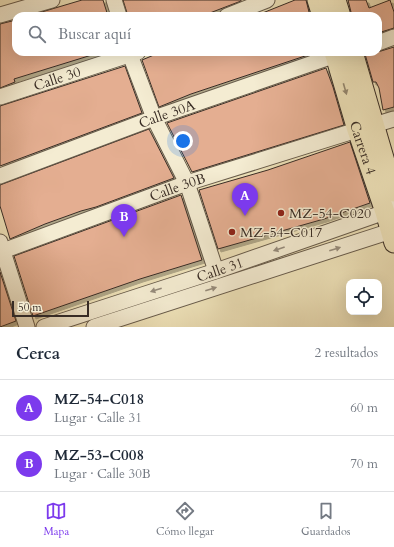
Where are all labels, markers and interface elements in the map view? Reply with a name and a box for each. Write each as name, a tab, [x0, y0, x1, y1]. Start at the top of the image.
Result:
search box	[12, 12, 382, 56]
icon: search	[26, 23, 48, 45]
text: Buscar aquí	[58, 24, 131, 44]
street label: Calle 30	[31, 62, 83, 95]
one-way arrow	[342, 84, 348, 96]
street label: Calle 30A	[136, 96, 198, 133]
street label: Carrera 4	[345, 119, 381, 177]
your location	[173, 131, 193, 151]
street label: Calle 30B	[147, 169, 208, 206]
pin: A	[232, 183, 258, 216]
pin: B	[111, 204, 137, 237]
place label: MZ-54-C020	[289, 204, 371, 223]
marker: MZ-54-C020	[276, 208, 286, 218]
place label: MZ-54-C017	[240, 223, 322, 242]
marker: MZ-54-C017	[227, 227, 237, 237]
one-way arrow	[273, 246, 285, 252]
one-way arrow	[329, 246, 341, 252]
street label: Calle 31	[194, 253, 246, 287]
map controls	[346, 279, 382, 315]
button: locate	[346, 279, 382, 315]
one-way arrow	[206, 286, 218, 292]
one-way arrow	[150, 288, 162, 294]
scale bar	[12, 299, 89, 318]
text: 50 m	[18, 300, 42, 315]
text: Cerca	[16, 342, 60, 365]
text: 2 resultados	[314, 344, 378, 362]
text: MZ-54-C018	[54, 389, 144, 409]
text: A	[24, 399, 34, 417]
text: 60 m	[350, 399, 378, 417]
text: Lugar · Calle 31	[54, 409, 142, 427]
text: MZ-53-C008	[54, 445, 144, 465]
text: B	[24, 455, 34, 473]
text: 70 m	[350, 455, 378, 473]
text: Lugar · Calle 30B	[54, 465, 151, 483]
tab: Mapa	[43, 500, 69, 539]
tab: Cómo llegar	[156, 500, 214, 539]
tab: Guardados	[301, 500, 351, 539]

